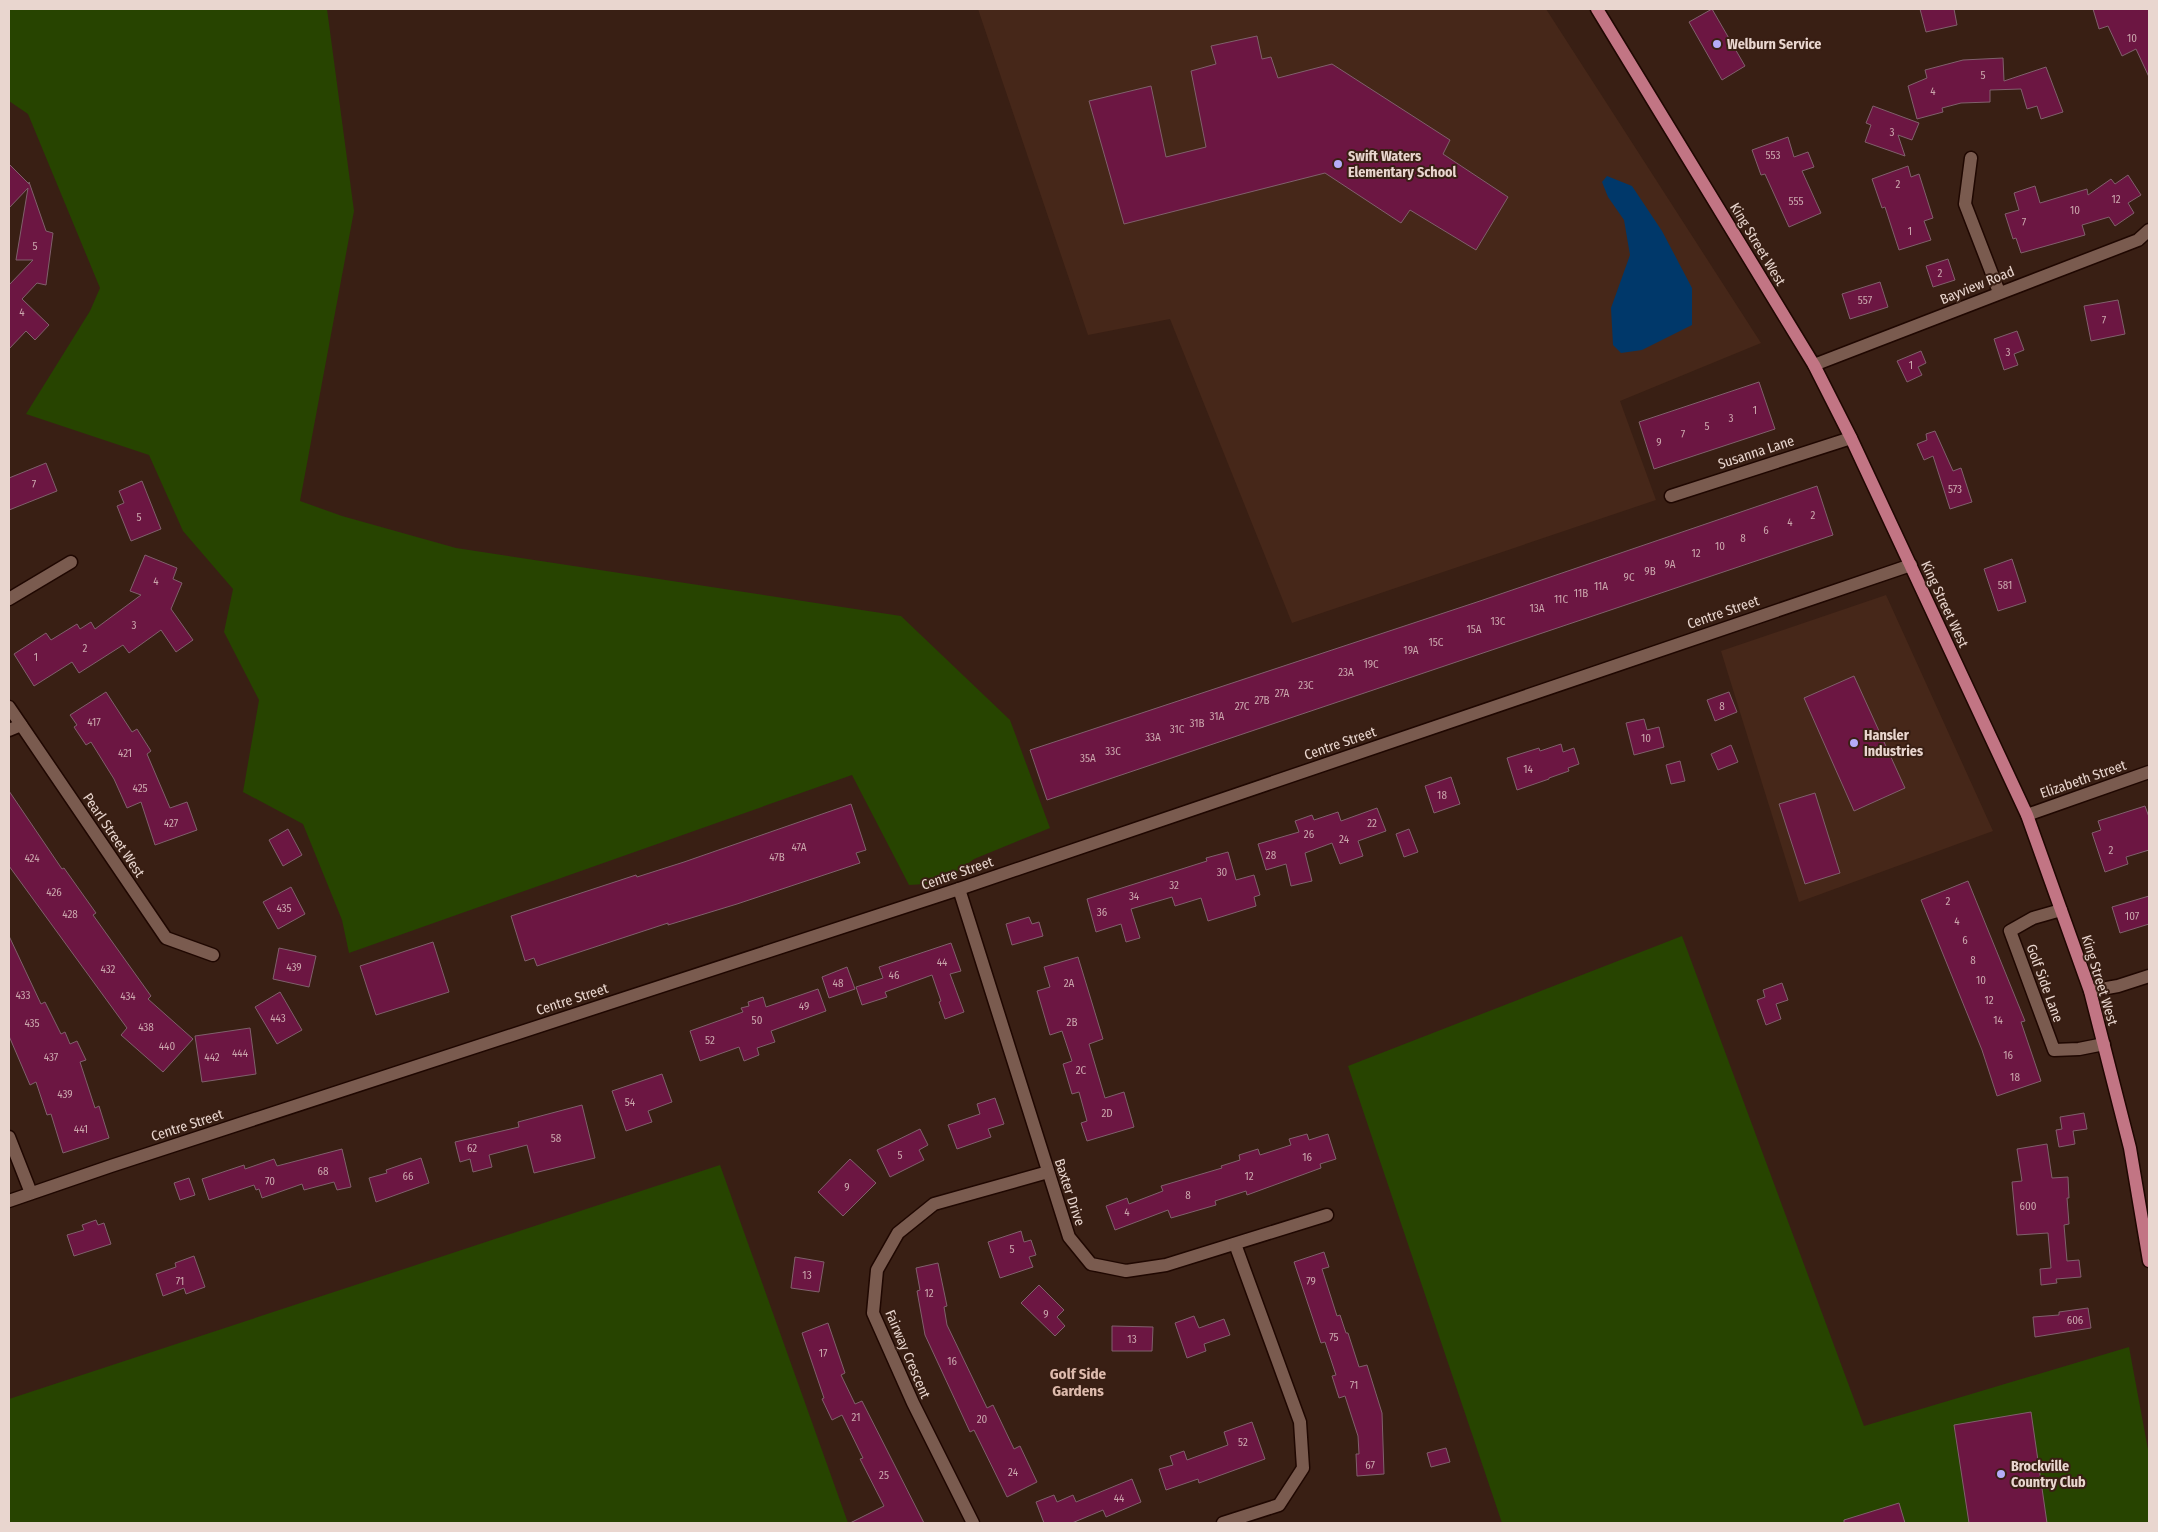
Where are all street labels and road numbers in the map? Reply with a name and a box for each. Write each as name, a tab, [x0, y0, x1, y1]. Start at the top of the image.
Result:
street label: King Street West	[1726, 200, 1789, 289]
street label: Bayview Road	[1938, 263, 2017, 308]
street label: Susanna Lane	[1716, 432, 1797, 473]
street label: King Street West	[1917, 558, 1972, 651]
street label: Centre Street	[1685, 592, 1762, 633]
street label: Centre Street	[1302, 723, 1379, 764]
street label: Elizabeth Street	[2038, 757, 2129, 802]
street label: Pearl Street West	[79, 790, 148, 881]
street label: Centre Street	[919, 853, 996, 894]
street label: King Street West	[2078, 933, 2121, 1028]
street label: Golf Side Lane	[2023, 942, 2067, 1025]
street label: Centre Street	[534, 980, 611, 1019]
street label: Centre Street	[149, 1106, 226, 1145]
street label: Baxter Drive	[1051, 1156, 1088, 1228]
street label: Fairway Crescent	[881, 1307, 934, 1401]

